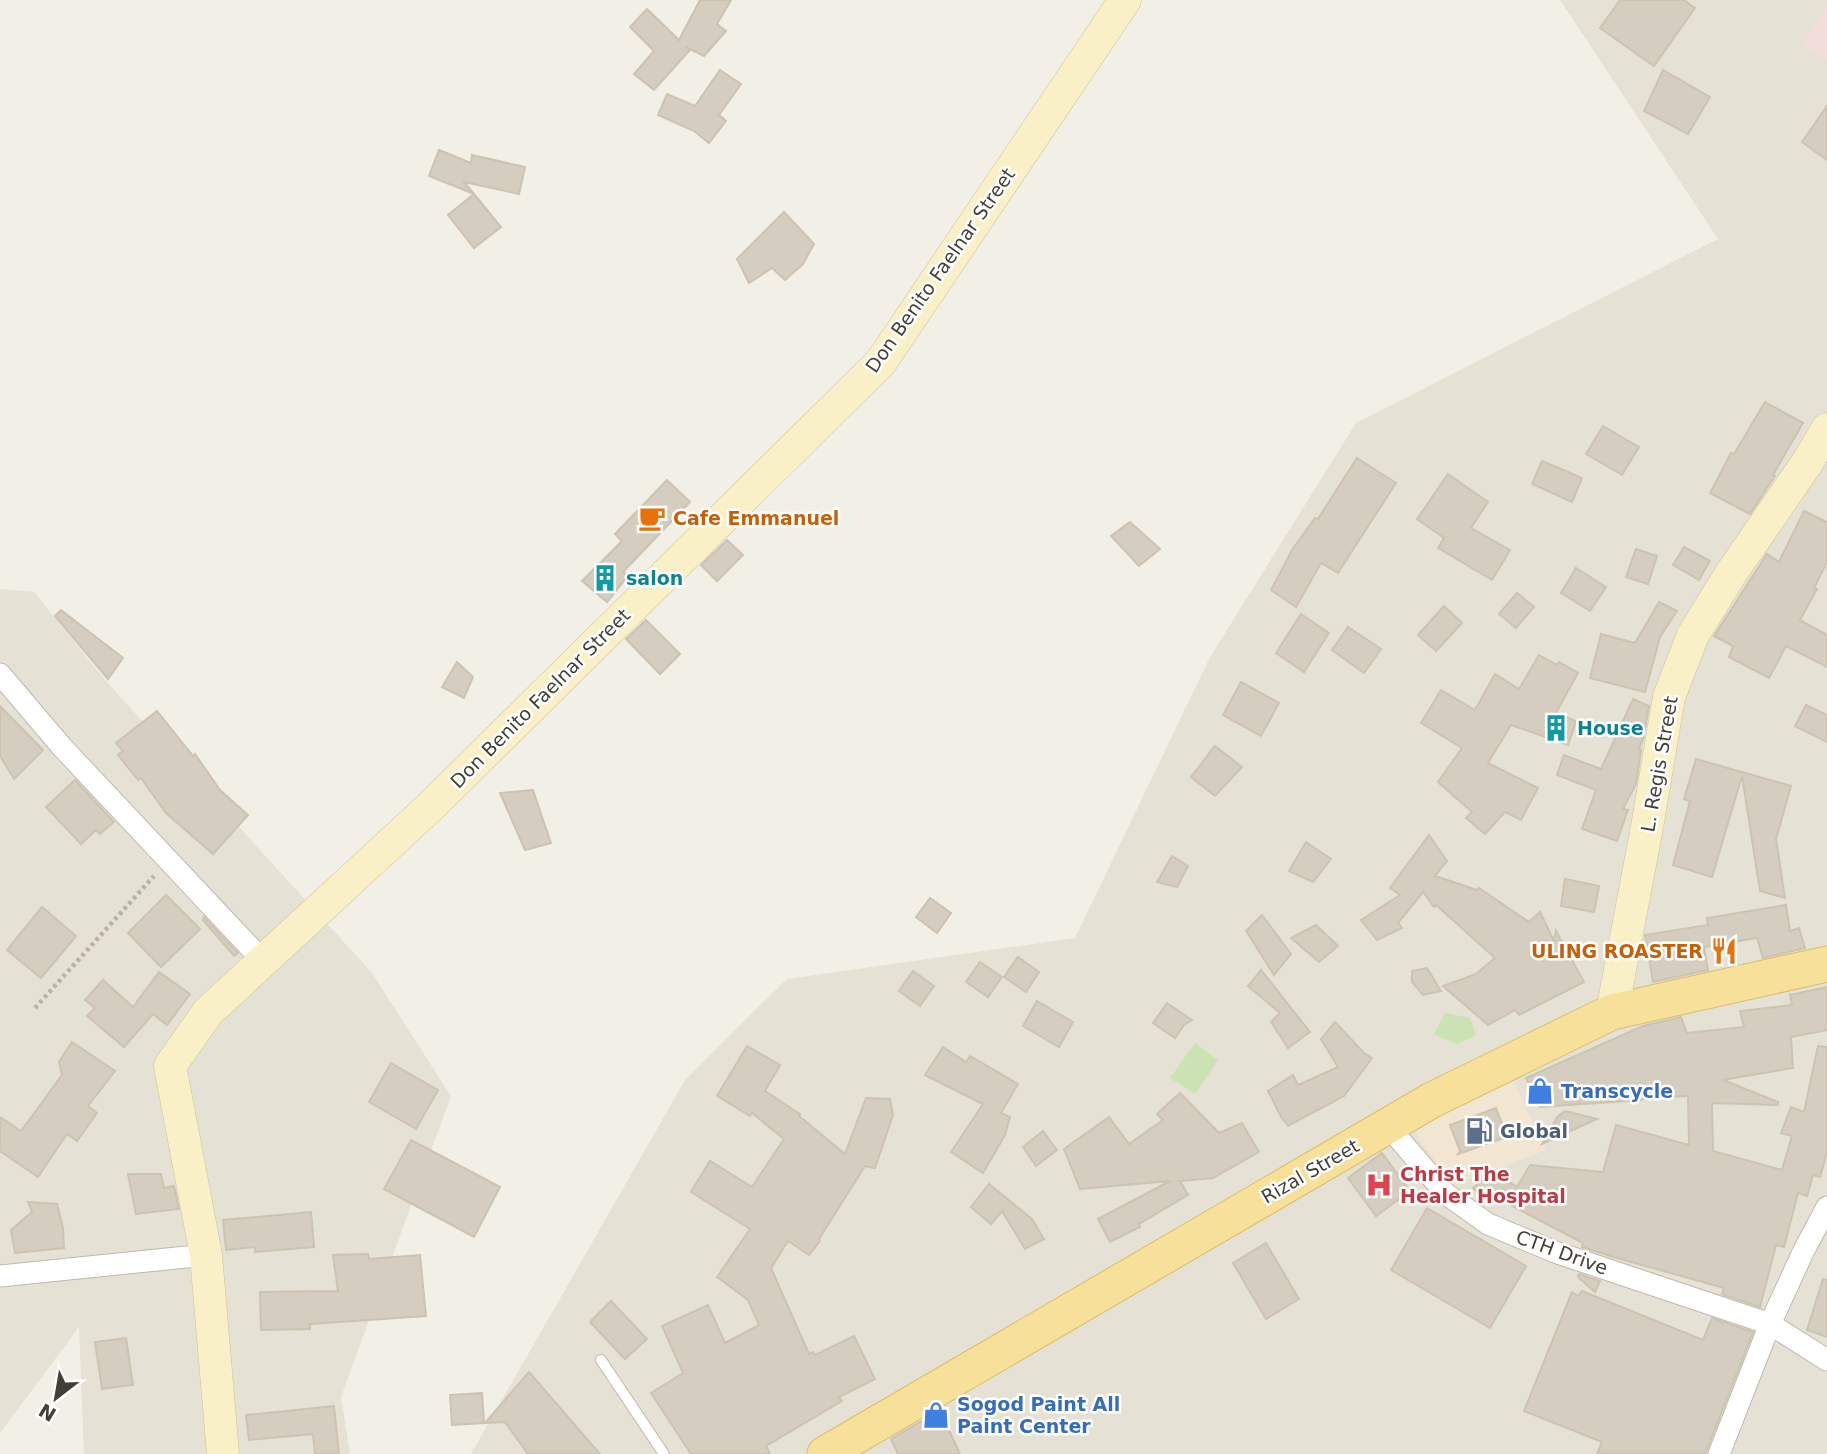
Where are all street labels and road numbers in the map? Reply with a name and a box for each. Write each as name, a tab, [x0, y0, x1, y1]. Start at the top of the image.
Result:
street label: Don Benito Faelnar Street	[861, 164, 1019, 376]
street label: Don Benito Faelnar Street	[446, 604, 634, 792]
street label: L. Regis Street	[1636, 694, 1682, 834]
street label: Rizal Street	[1257, 1134, 1363, 1208]
street label: CTH Drive	[1513, 1225, 1611, 1279]

